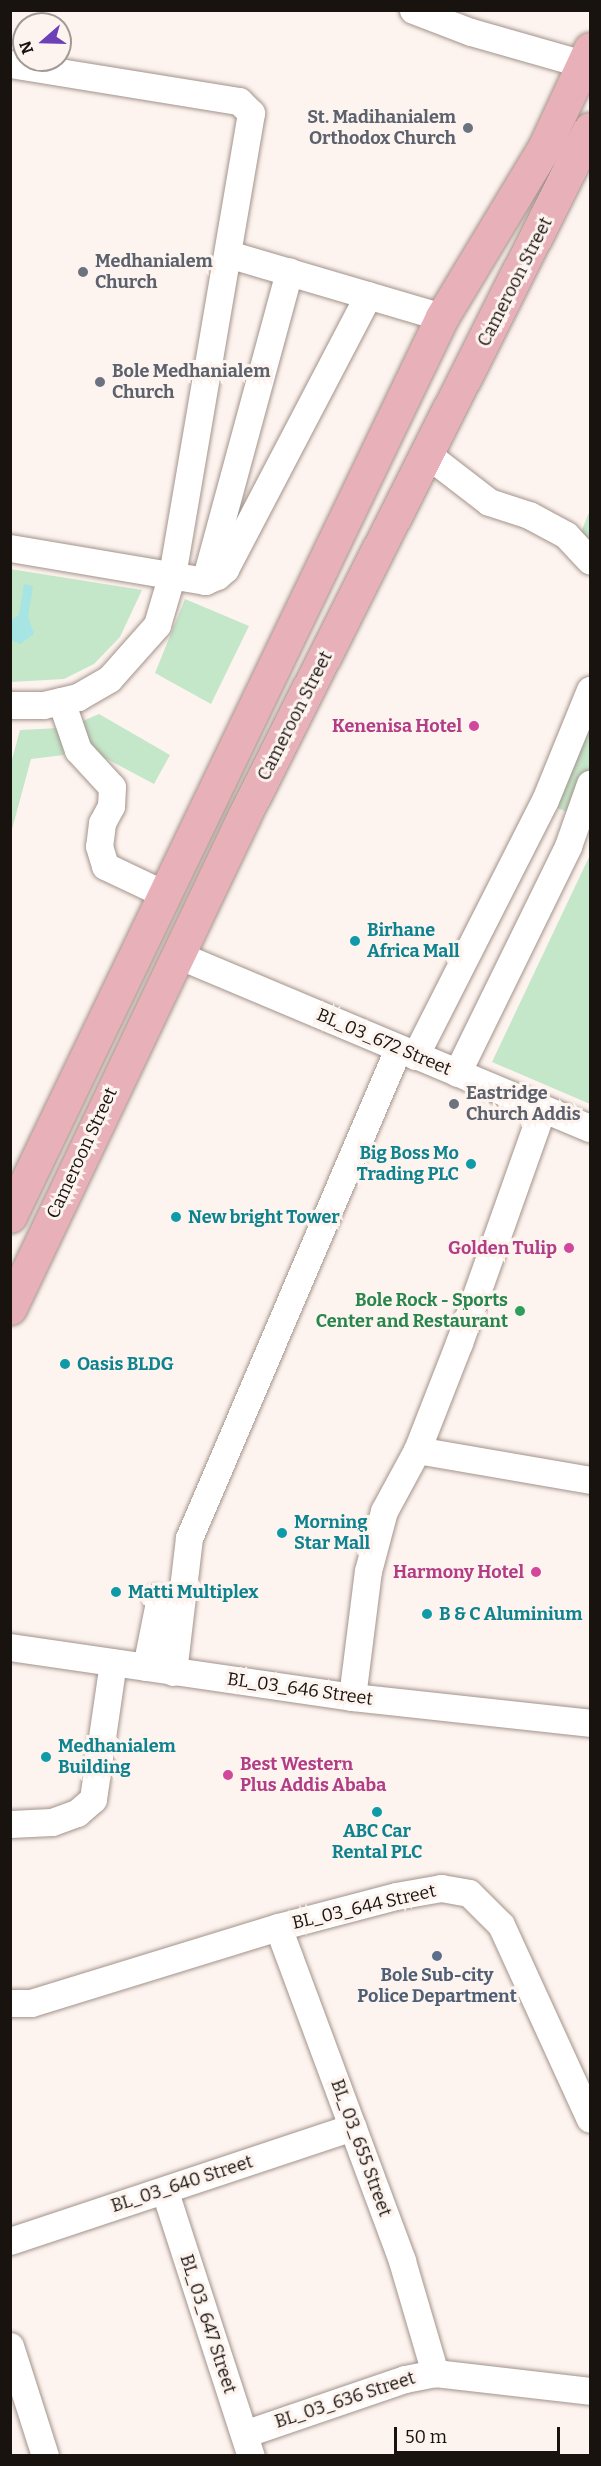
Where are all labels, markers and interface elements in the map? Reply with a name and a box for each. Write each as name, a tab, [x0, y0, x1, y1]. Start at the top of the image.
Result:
north arrow	[12, 12, 72, 72]
text: N	[15, 39, 38, 57]
place label: St. Madihanialem Orthodox Church	[307, 107, 456, 150]
marker: St. Madihanialem Orthodox Church	[461, 121, 475, 135]
street label: Cameroon Street	[473, 214, 557, 350]
place label: Medhanialem Church	[95, 251, 213, 294]
marker: Medhanialem Church	[76, 265, 90, 279]
place label: Bole Medhanialem Church	[112, 361, 270, 404]
marker: Bole Medhanialem Church	[93, 375, 107, 389]
street label: Cameroon Street	[253, 648, 337, 784]
place label: Kenenisa Hotel	[332, 715, 462, 737]
marker: Kenenisa Hotel	[467, 719, 481, 733]
place label: Birhane Africa Mall	[367, 920, 460, 962]
marker: Birhane Africa Mall	[348, 934, 362, 948]
street label: BL_03_672 Street	[313, 1004, 455, 1080]
place label: Eastridge Church Addis	[466, 1083, 581, 1126]
street label: Cameroon Street	[42, 1084, 122, 1222]
marker: Eastridge Church Addis	[447, 1097, 461, 1111]
place label: Big Boss Mo Trading PLC	[357, 1143, 459, 1186]
marker: Big Boss Mo Trading PLC	[464, 1157, 478, 1171]
place label: New bright Tower	[188, 1206, 340, 1228]
marker: New bright Tower	[169, 1210, 183, 1224]
place label: Golden Tulip	[448, 1237, 557, 1259]
marker: Golden Tulip	[562, 1241, 576, 1255]
place label: Bole Rock - Sports Center and Restaurant	[316, 1290, 508, 1332]
marker: Bole Rock - Sports Center and Restaurant	[513, 1304, 527, 1318]
place label: Oasis BLDG	[77, 1353, 174, 1375]
marker: Oasis BLDG	[58, 1357, 72, 1371]
place label: Morning Star Mall	[294, 1512, 370, 1555]
marker: Morning Star Mall	[275, 1526, 289, 1540]
place label: Harmony Hotel	[393, 1561, 524, 1583]
marker: Harmony Hotel	[529, 1565, 543, 1579]
place label: Matti Multiplex	[128, 1581, 258, 1603]
marker: Matti Multiplex	[109, 1585, 123, 1599]
place label: B & C Aluminium	[439, 1603, 582, 1625]
marker: B & C Aluminium	[420, 1607, 434, 1621]
street label: BL_03_646 Street	[226, 1668, 374, 1710]
place label: Medhanialem Building	[58, 1736, 176, 1778]
marker: Medhanialem Building	[39, 1750, 53, 1764]
place label: Best Western Plus Addis Ababa	[240, 1754, 386, 1796]
marker: Best Western Plus Addis Ababa	[221, 1768, 235, 1782]
marker: ABC Car Rental PLC	[370, 1805, 384, 1819]
place label: ABC Car Rental PLC	[332, 1821, 422, 1864]
street label: BL_03_644 Street	[290, 1880, 438, 1934]
marker: Bole Sub-city Police Department	[430, 1949, 444, 1963]
place label: Bole Sub-city Police Department	[357, 1965, 517, 2008]
street label: BL_03_655 Street	[326, 2076, 396, 2220]
street label: BL_03_640 Street	[108, 2151, 256, 2217]
street label: BL_03_647 Street	[175, 2252, 241, 2396]
street label: BL_03_636 Street	[272, 2367, 418, 2433]
scale bar	[397, 2415, 564, 2453]
text: 50 m	[405, 2426, 447, 2448]

